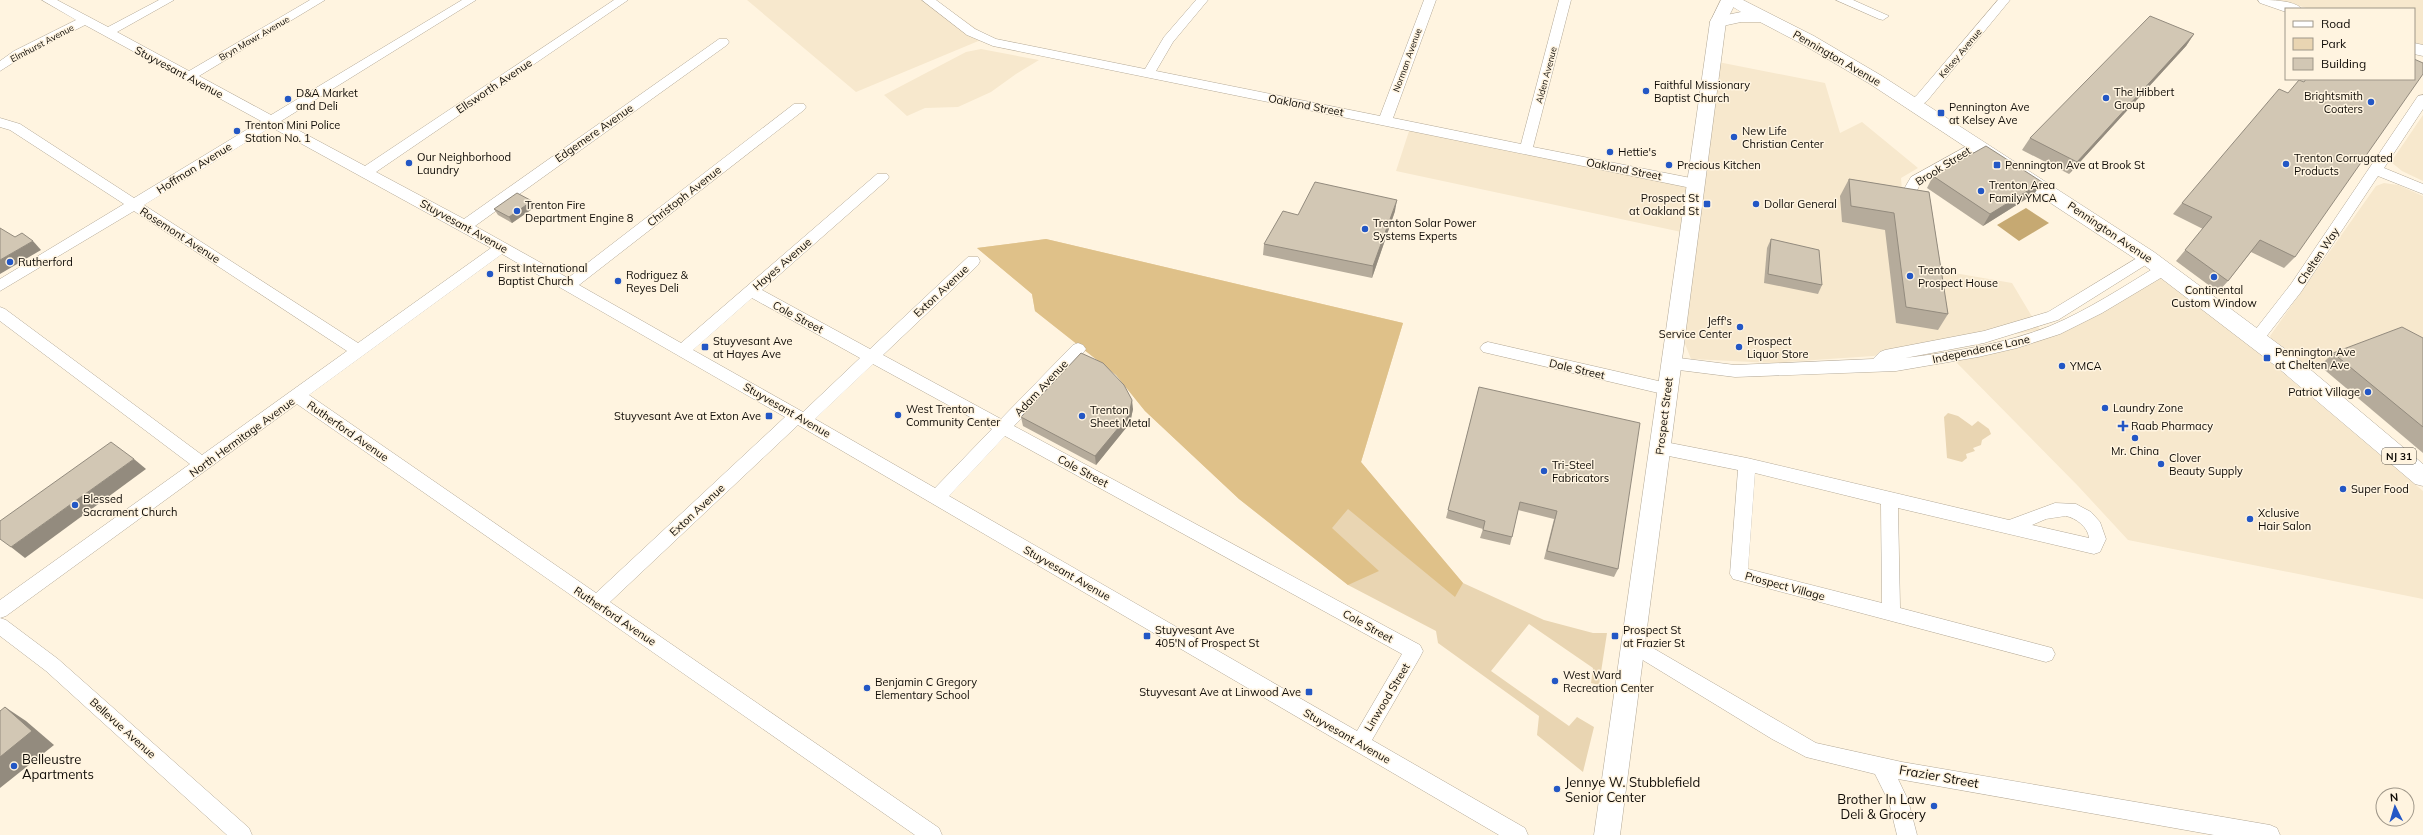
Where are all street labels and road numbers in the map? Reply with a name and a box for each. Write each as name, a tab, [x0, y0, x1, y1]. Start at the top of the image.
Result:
street label: Bryn Mawr Avenue	[217, 13, 292, 64]
street label: Elmhurst Avenue	[8, 22, 76, 64]
street label: Norman Avenue	[1390, 26, 1424, 94]
street label: Kelsey Avenue	[1936, 26, 1984, 80]
street label: Pennington Avenue	[1791, 27, 1883, 89]
street label: Stuyvesant Avenue	[132, 43, 226, 101]
street label: Alden Avenue	[1533, 45, 1559, 104]
street label: Ellsworth Avenue	[453, 55, 535, 117]
street label: Oakland Street	[1267, 91, 1345, 119]
street label: Edgemere Avenue	[552, 101, 636, 165]
street label: Hoffman Avenue	[154, 139, 234, 197]
street label: Brook Street	[1913, 143, 1974, 189]
street label: Oakland Street	[1585, 155, 1663, 183]
street label: Christoph Avenue	[644, 163, 724, 229]
street label: Stuyvesant Avenue	[418, 196, 510, 256]
street label: Pennington Avenue	[2065, 198, 2155, 266]
street label: Rosemont Avenue	[137, 204, 223, 266]
street label: Chelten Way	[2294, 225, 2342, 287]
street label: Hayes Avenue	[750, 235, 814, 293]
street label: Exton Avenue	[911, 262, 971, 320]
street label: Cole Street	[770, 298, 826, 336]
street label: Independence Lane	[1931, 332, 2031, 366]
street label: Dale Street	[1548, 356, 1606, 382]
street label: Adam Avenue	[1011, 357, 1071, 419]
street label: Prospect Street	[1652, 376, 1676, 456]
street label: Stuyvesant Avenue	[741, 379, 833, 441]
street label: North Hermitage Avenue	[187, 394, 297, 480]
street label: Rutherford Avenue	[305, 398, 391, 464]
road number: NJ 31	[2382, 448, 2416, 464]
street label: Cole Street	[1055, 452, 1111, 490]
street label: Exton Avenue	[667, 481, 727, 539]
street label: Stuyvesant Avenue	[1021, 542, 1113, 604]
street label: Prospect Village	[1743, 569, 1827, 603]
street label: Rutherford Avenue	[571, 583, 659, 649]
street label: Cole Street	[1340, 606, 1396, 646]
street label: Linwood Street	[1361, 660, 1413, 734]
street label: Bellevue Avenue	[87, 695, 159, 761]
street label: Stuyvesant Avenue	[1301, 705, 1393, 767]
street label: Frazier Street	[1898, 761, 1981, 791]

